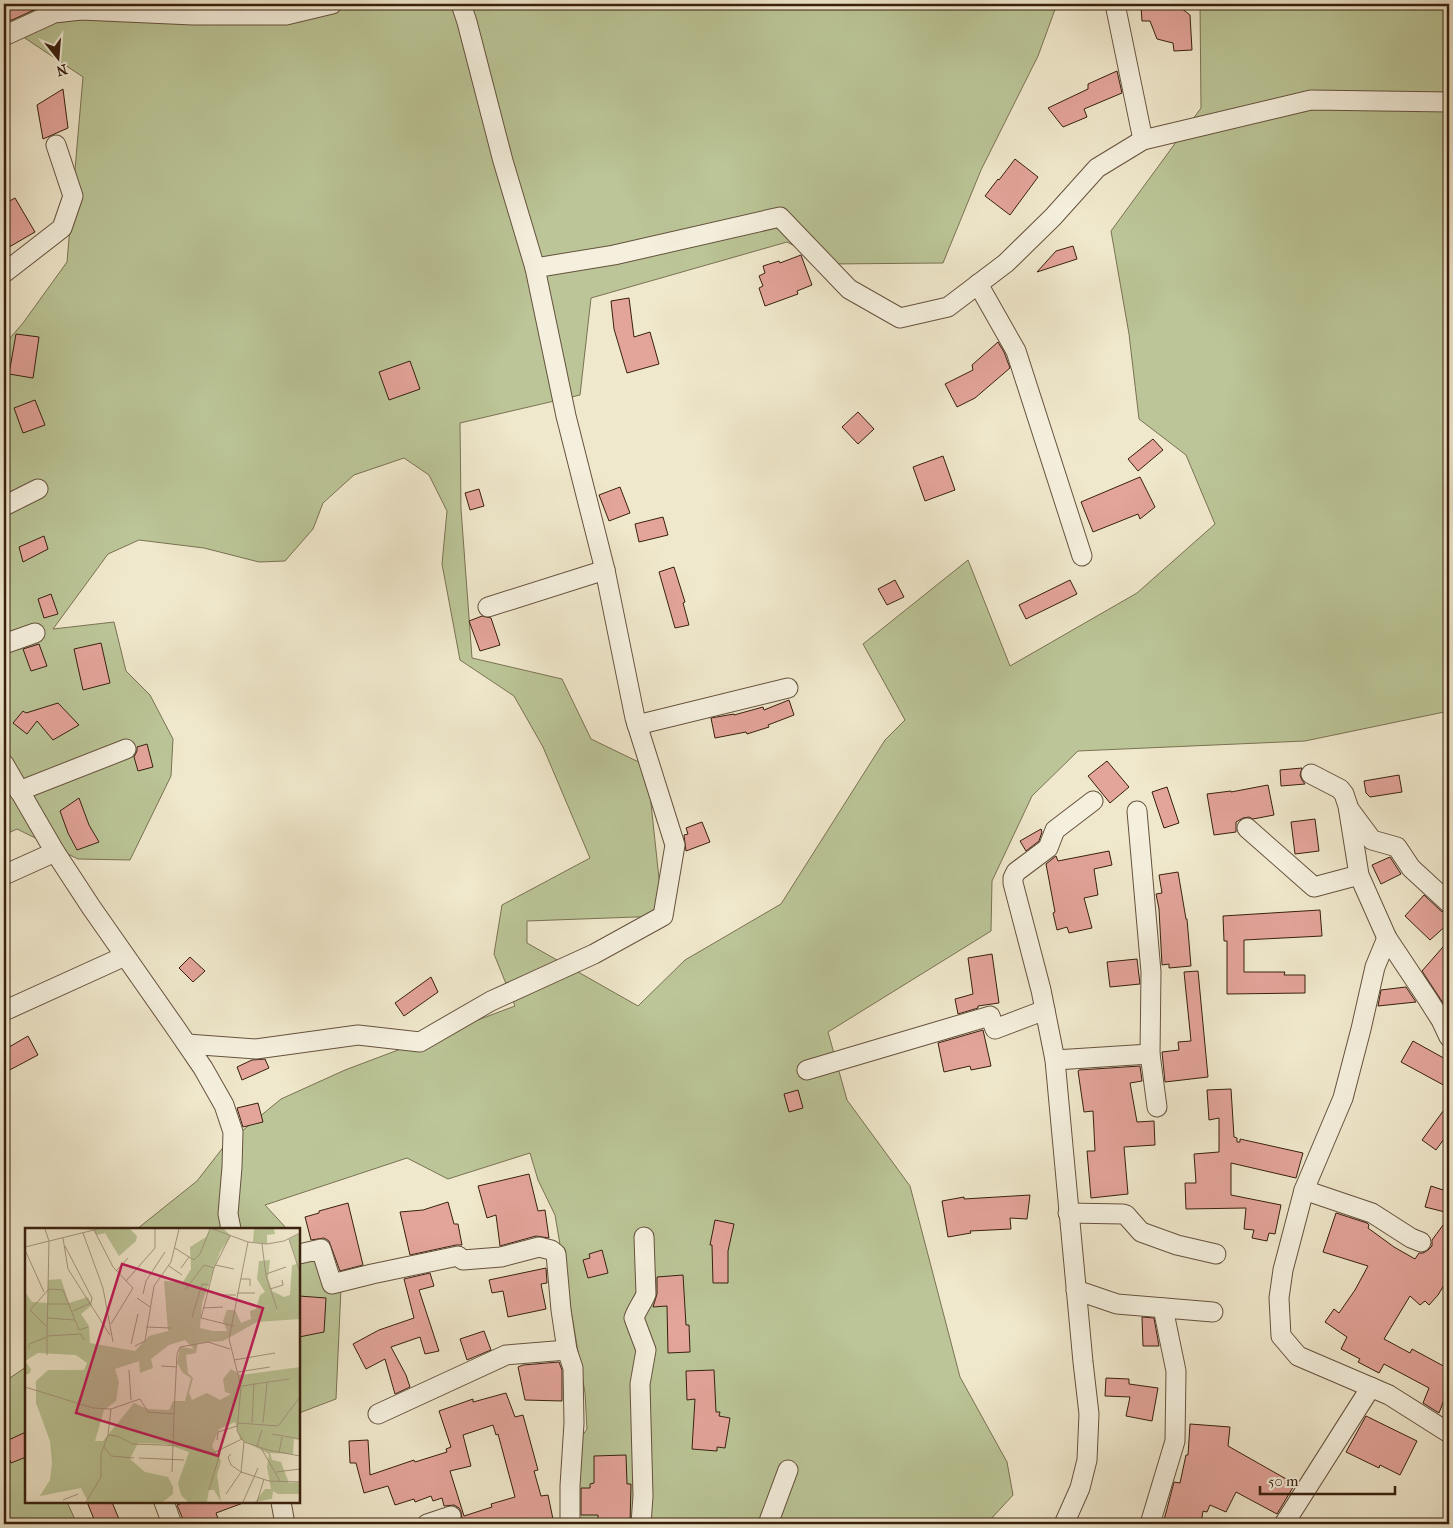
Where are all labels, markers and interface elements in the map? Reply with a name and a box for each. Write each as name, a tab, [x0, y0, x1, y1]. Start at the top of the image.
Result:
north arrow	[32, 32, 82, 82]
text: N	[54, 60, 69, 80]
inset map	[25, 1228, 300, 1503]
scale bar	[1260, 1463, 1396, 1495]
text: 50 m	[1268, 1472, 1299, 1490]

